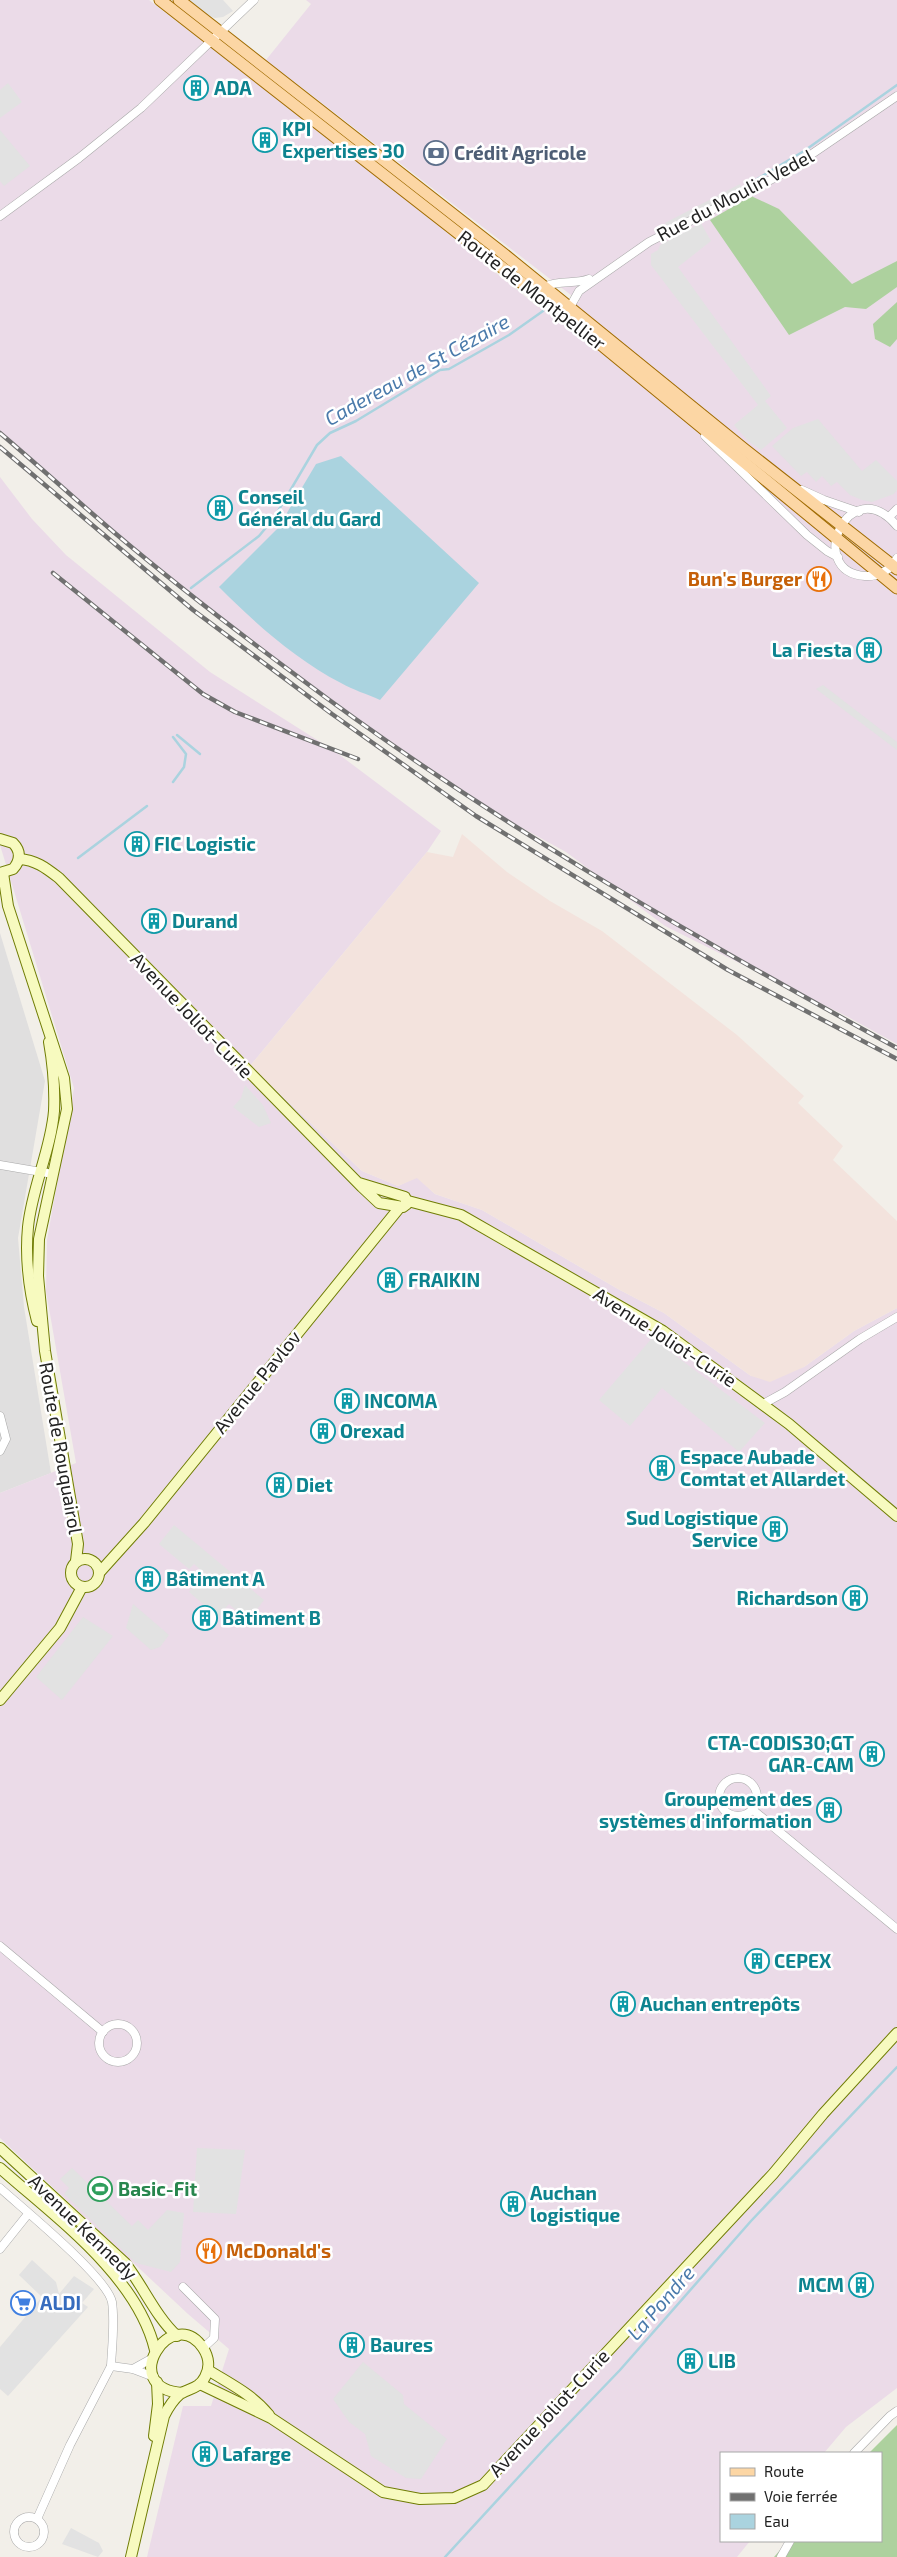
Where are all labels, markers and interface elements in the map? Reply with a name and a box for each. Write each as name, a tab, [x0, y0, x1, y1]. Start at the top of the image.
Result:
building icon: ADA	[183, 75, 209, 101]
place label: ADA	[214, 76, 252, 99]
place label: KPI Expertises 30	[282, 117, 405, 162]
building icon: KPI Expertises 30	[252, 127, 278, 153]
bank icon: Crédit Agricole	[423, 140, 449, 166]
place label: Crédit Agricole	[454, 141, 587, 164]
street label: Rue du Moulin Vedel	[652, 143, 817, 246]
street label: Route de Montpellier	[454, 225, 611, 355]
water label: Cadereau de St Cézaire	[320, 308, 513, 430]
place label: Conseil Général du Gard	[238, 485, 381, 530]
building icon: Conseil Général du Gard	[207, 495, 233, 521]
restaurant icon: Bun's Burger	[806, 566, 832, 592]
place label: Bun's Burger	[688, 567, 802, 590]
building icon: La Fiesta	[856, 637, 882, 663]
place label: La Fiesta	[772, 638, 852, 661]
building icon: FIC Logistic	[124, 831, 150, 857]
place label: FIC Logistic	[154, 832, 256, 855]
building icon: Durand	[141, 908, 167, 934]
place label: Durand	[172, 909, 238, 932]
street label: Avenue Joliot-Curie	[126, 947, 258, 1082]
building icon: FRAIKIN	[377, 1267, 403, 1293]
place label: FRAIKIN	[408, 1268, 480, 1291]
street label: Avenue Joliot-Curie	[589, 1282, 741, 1391]
street label: Avenue Pavlov	[208, 1326, 305, 1438]
street label: Route de Rouquairol	[35, 1360, 88, 1536]
building icon: INCOMA	[334, 1388, 360, 1414]
place label: INCOMA	[364, 1389, 438, 1412]
building icon: Orexad	[310, 1418, 336, 1444]
place label: Orexad	[340, 1419, 405, 1442]
place label: Espace Aubade Comtat et Allardet	[680, 1445, 846, 1490]
building icon: Espace Aubade Comtat et Allardet	[649, 1455, 675, 1481]
building icon: Diet	[266, 1472, 292, 1498]
place label: Diet	[296, 1473, 333, 1496]
place label: Sud Logistique Service	[626, 1506, 758, 1551]
building icon: Sud Logistique Service	[762, 1516, 788, 1542]
building icon: Bâtiment A	[135, 1566, 161, 1592]
place label: Bâtiment A	[166, 1567, 265, 1590]
building icon: Richardson	[842, 1585, 868, 1611]
place label: Richardson	[736, 1586, 838, 1609]
building icon: Bâtiment B	[192, 1605, 218, 1631]
place label: Bâtiment B	[222, 1606, 321, 1629]
place label: CTA-CODIS30;GT GAR-CAM	[707, 1731, 855, 1776]
building icon: CTA-CODIS30;GT GAR-CAM	[859, 1741, 885, 1767]
place label: Groupement des systèmes d'information	[599, 1787, 812, 1833]
building icon: Groupement des systèmes d'information	[816, 1797, 842, 1823]
building icon: CEPEX	[744, 1948, 770, 1974]
place label: CEPEX	[774, 1949, 832, 1972]
building icon: Auchan entrepôts	[610, 1991, 636, 2017]
place label: Auchan entrepôts	[640, 1992, 800, 2015]
street label: Avenue Kennedy	[24, 2169, 143, 2284]
sports icon: Basic-Fit	[87, 2176, 113, 2202]
place label: Basic-Fit	[118, 2177, 197, 2200]
place label: Auchan logistique	[530, 2181, 620, 2226]
building icon: Auchan logistique	[500, 2191, 526, 2217]
restaurant icon: McDonald's	[196, 2238, 222, 2264]
place label: McDonald's	[226, 2239, 331, 2262]
water label: La Pondre	[621, 2260, 699, 2344]
building icon: MCM	[848, 2272, 874, 2298]
place label: MCM	[798, 2273, 844, 2296]
supermarket icon: ALDI	[10, 2290, 36, 2316]
place label: ALDI	[40, 2291, 81, 2314]
building icon: Baures	[339, 2332, 365, 2358]
place label: Baures	[370, 2333, 433, 2356]
street label: Avenue Joliot-Curie	[484, 2344, 614, 2481]
building icon: LIB	[677, 2348, 703, 2374]
place label: LIB	[708, 2349, 736, 2372]
building icon: Lafarge	[192, 2441, 218, 2467]
place label: Lafarge	[222, 2442, 291, 2465]
legend	[720, 2452, 882, 2542]
text: Route	[764, 2462, 804, 2480]
text: Voie ferrée	[764, 2487, 838, 2505]
text: Eau	[764, 2512, 789, 2530]

